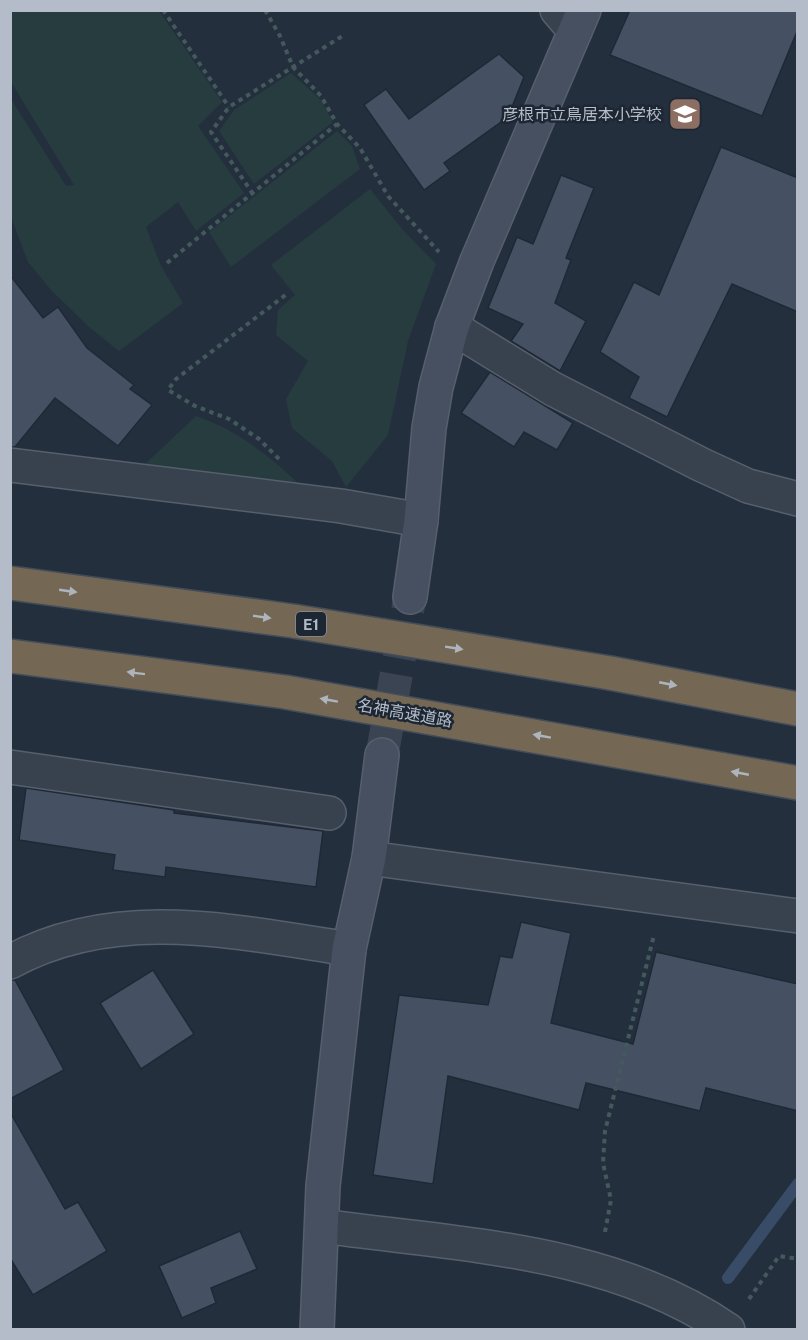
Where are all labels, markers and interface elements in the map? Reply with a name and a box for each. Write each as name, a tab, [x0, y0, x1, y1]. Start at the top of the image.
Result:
school or university icon: 彦根市立鳥居本小学校	[667, 96, 703, 132]
place label: 彦根市立鳥居本小学校	[502, 105, 662, 124]
one-way arrow	[59, 586, 78, 595]
one-way arrow	[252, 612, 271, 621]
road number: E1	[296, 612, 326, 636]
one-way arrow	[445, 643, 464, 652]
one-way arrow	[126, 668, 145, 677]
one-way arrow	[658, 680, 677, 689]
one-way arrow	[319, 695, 338, 704]
street label: 名神高速道路	[356, 695, 454, 731]
one-way arrow	[532, 732, 551, 741]
one-way arrow	[730, 768, 749, 777]

